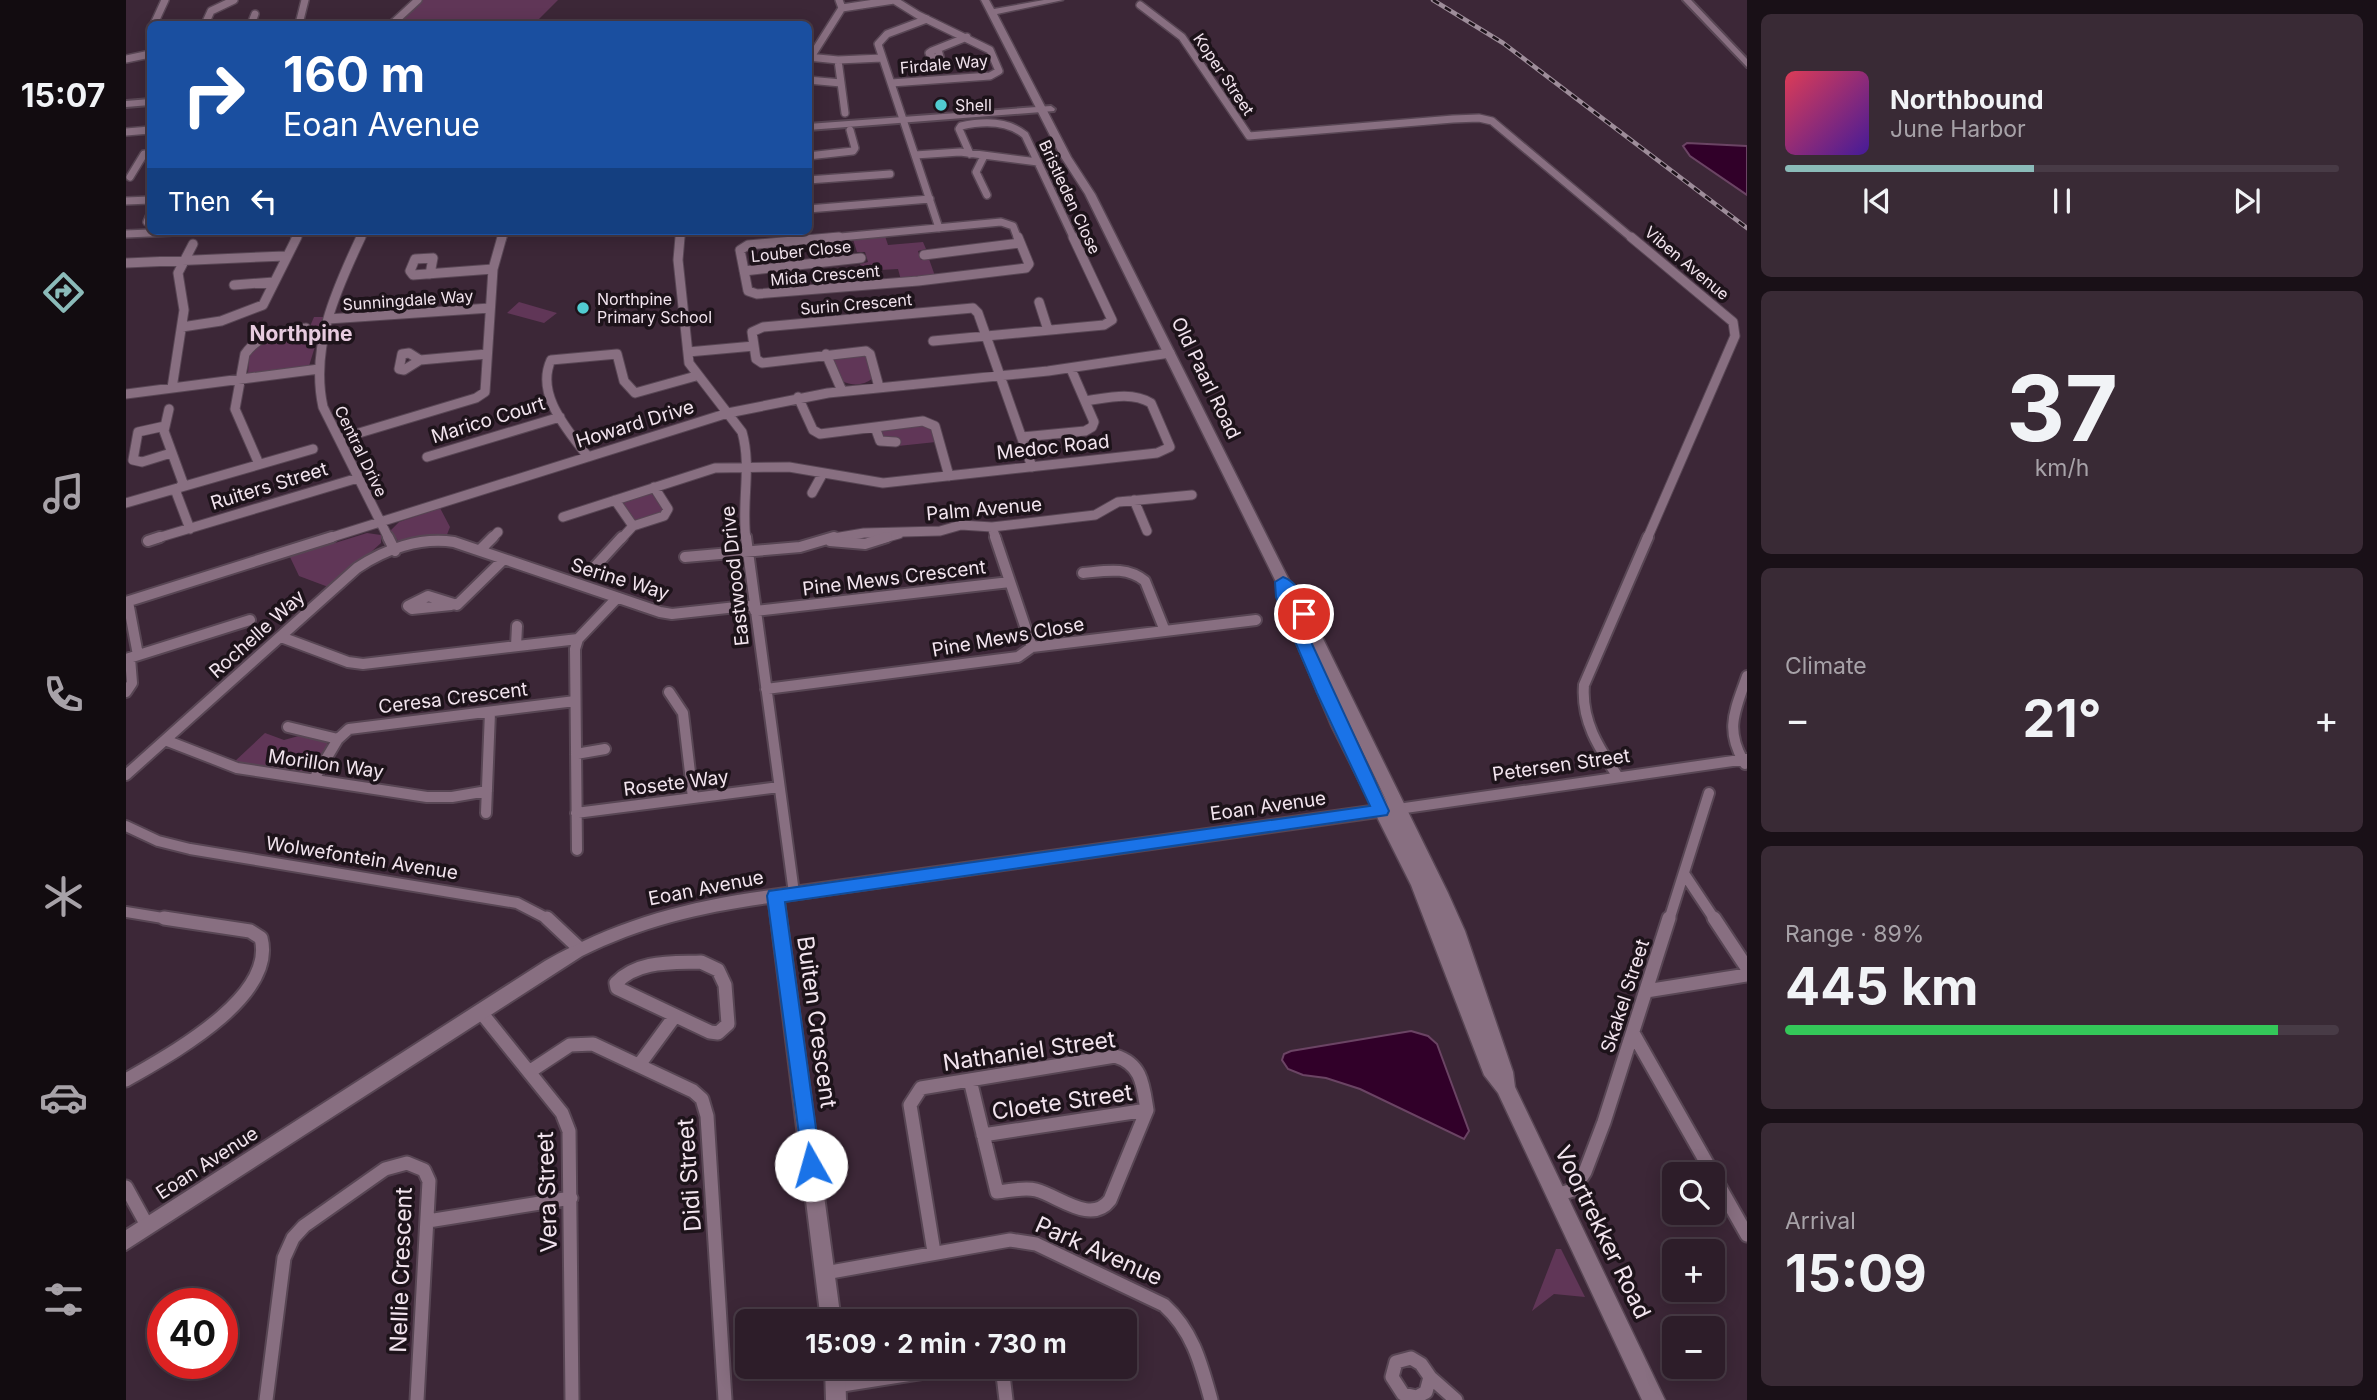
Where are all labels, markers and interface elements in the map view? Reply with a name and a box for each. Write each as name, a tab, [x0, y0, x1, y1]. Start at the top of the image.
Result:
street label: Koper Street	[1189, 29, 1259, 119]
text: 160 m	[283, 45, 425, 104]
icon: right	[168, 49, 259, 140]
street label: Firdale Way	[899, 50, 989, 78]
text: 15:07	[21, 76, 105, 115]
text: Northbound	[1890, 84, 2044, 115]
place label: Shell	[955, 95, 992, 115]
marker: Shell	[933, 97, 949, 113]
text: Eoan Avenue	[283, 105, 480, 144]
text: June Harbor	[1890, 115, 2026, 143]
street label: Bristleden Close	[1035, 137, 1105, 257]
icon: left	[245, 182, 283, 220]
icon: previous	[1858, 182, 1896, 220]
icon: pause	[2043, 182, 2081, 220]
icon: next	[2228, 182, 2266, 220]
text: Then	[168, 186, 231, 217]
street label: Viben Avenue	[1641, 222, 1733, 304]
street label: Louber Close	[750, 236, 852, 266]
street label: Mida Crescent	[769, 260, 881, 290]
icon: directions	[39, 268, 88, 317]
street label: Sunningdale Way	[342, 285, 474, 315]
place label: Northpine Primary School	[597, 289, 712, 327]
street label: Surin Crescent	[799, 289, 913, 319]
marker: Northpine Primary School	[575, 300, 591, 316]
street label: Old Paarl Road	[1167, 313, 1245, 443]
district label: Northpine	[249, 321, 353, 346]
text: 37	[2006, 353, 2118, 463]
street label: Marico Court	[428, 392, 548, 448]
street label: Howard Drive	[573, 395, 697, 453]
street label: Central Drive	[330, 402, 392, 500]
street label: Medoc Road	[995, 430, 1111, 464]
text: km/h	[2035, 454, 2089, 482]
street label: Ruiters Street	[208, 457, 330, 515]
icon: music	[39, 469, 88, 518]
street label: Palm Avenue	[925, 492, 1043, 526]
street label: Eastwood Drive	[716, 505, 754, 647]
street label: Serine Way	[568, 553, 672, 605]
street label: Pine Mews Crescent	[801, 555, 987, 601]
pin	[1274, 584, 1334, 644]
street label: Rochelle Way	[204, 585, 310, 683]
icon: arrive	[1285, 595, 1323, 633]
street label: Pine Mews Close	[930, 612, 1086, 662]
text: Climate	[1785, 652, 1867, 680]
icon: phone	[39, 670, 88, 719]
street label: Ceresa Crescent	[377, 677, 529, 719]
text: 21°	[2022, 687, 2102, 750]
text: −	[1785, 696, 1810, 742]
text: +	[2314, 696, 2339, 742]
street label: Morillon Way	[267, 744, 386, 784]
street label: Petersen Street	[1491, 744, 1631, 786]
street label: Rosete Way	[622, 765, 730, 801]
street label: Eoan Avenue	[1208, 786, 1328, 826]
street label: Wolwefontein Avenue	[264, 831, 460, 885]
street label: Eoan Avenue	[646, 866, 766, 910]
icon: climate	[39, 872, 88, 921]
text: Range · 89%	[1785, 920, 1924, 948]
street label: Buiten Crescent	[791, 934, 843, 1110]
street label: Skakel Street	[1596, 936, 1654, 1056]
text: 445 km	[1785, 955, 1979, 1018]
street label: Nathaniel Street	[941, 1025, 1117, 1077]
icon: car	[39, 1073, 88, 1122]
street label: Cloete Street	[990, 1078, 1135, 1126]
street label: Didi Street	[671, 1117, 707, 1232]
street label: Eoan Avenue	[152, 1121, 262, 1205]
position arrow	[774, 1128, 848, 1202]
street label: Vera Street	[531, 1131, 563, 1253]
street label: Voortrekker Road	[1549, 1141, 1657, 1323]
map controls	[1662, 1162, 1725, 1379]
button: search	[1662, 1162, 1725, 1225]
street label: Nellie Crescent	[384, 1186, 418, 1353]
text: Arrival	[1785, 1207, 1856, 1235]
street label: Park Avenue	[1031, 1210, 1167, 1292]
button: +	[1662, 1239, 1725, 1302]
text: 15:09	[1785, 1242, 1927, 1305]
icon: filters	[39, 1275, 88, 1324]
speed limit sign: 40	[147, 1288, 238, 1379]
button: −	[1662, 1316, 1725, 1379]
text: 15:09 · 2 min · 730 m	[805, 1328, 1067, 1359]

